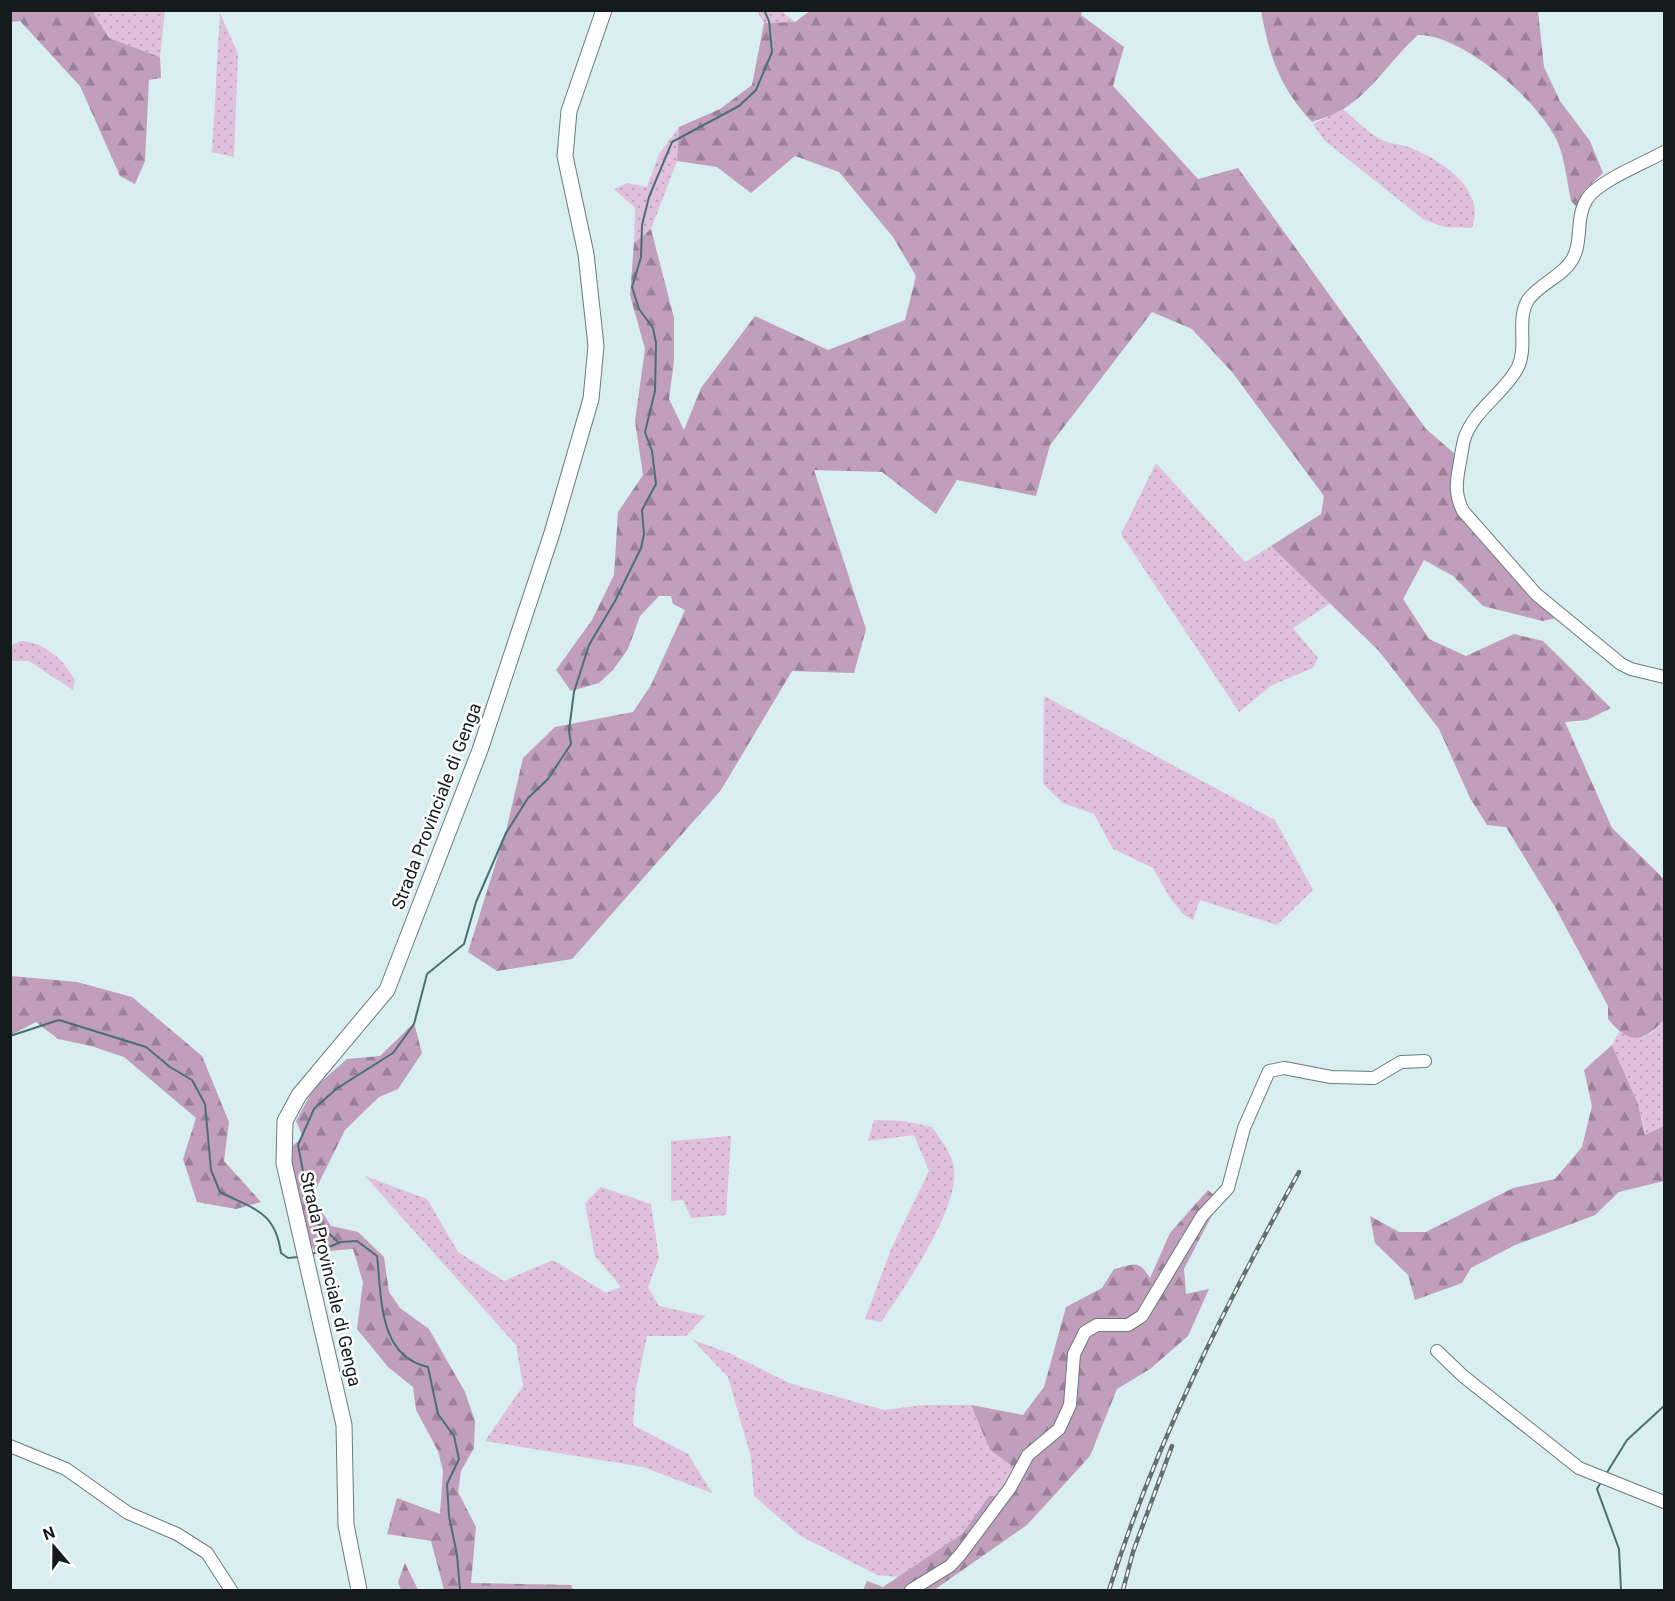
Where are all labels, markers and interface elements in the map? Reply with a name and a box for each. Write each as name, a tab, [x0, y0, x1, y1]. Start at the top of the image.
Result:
street label: Strada Provinciale di Genga	[387, 700, 485, 912]
street label: Strada Provinciale di Genga	[296, 1170, 366, 1388]
north arrow	[24, 1517, 84, 1577]
text: N	[40, 1523, 58, 1544]

